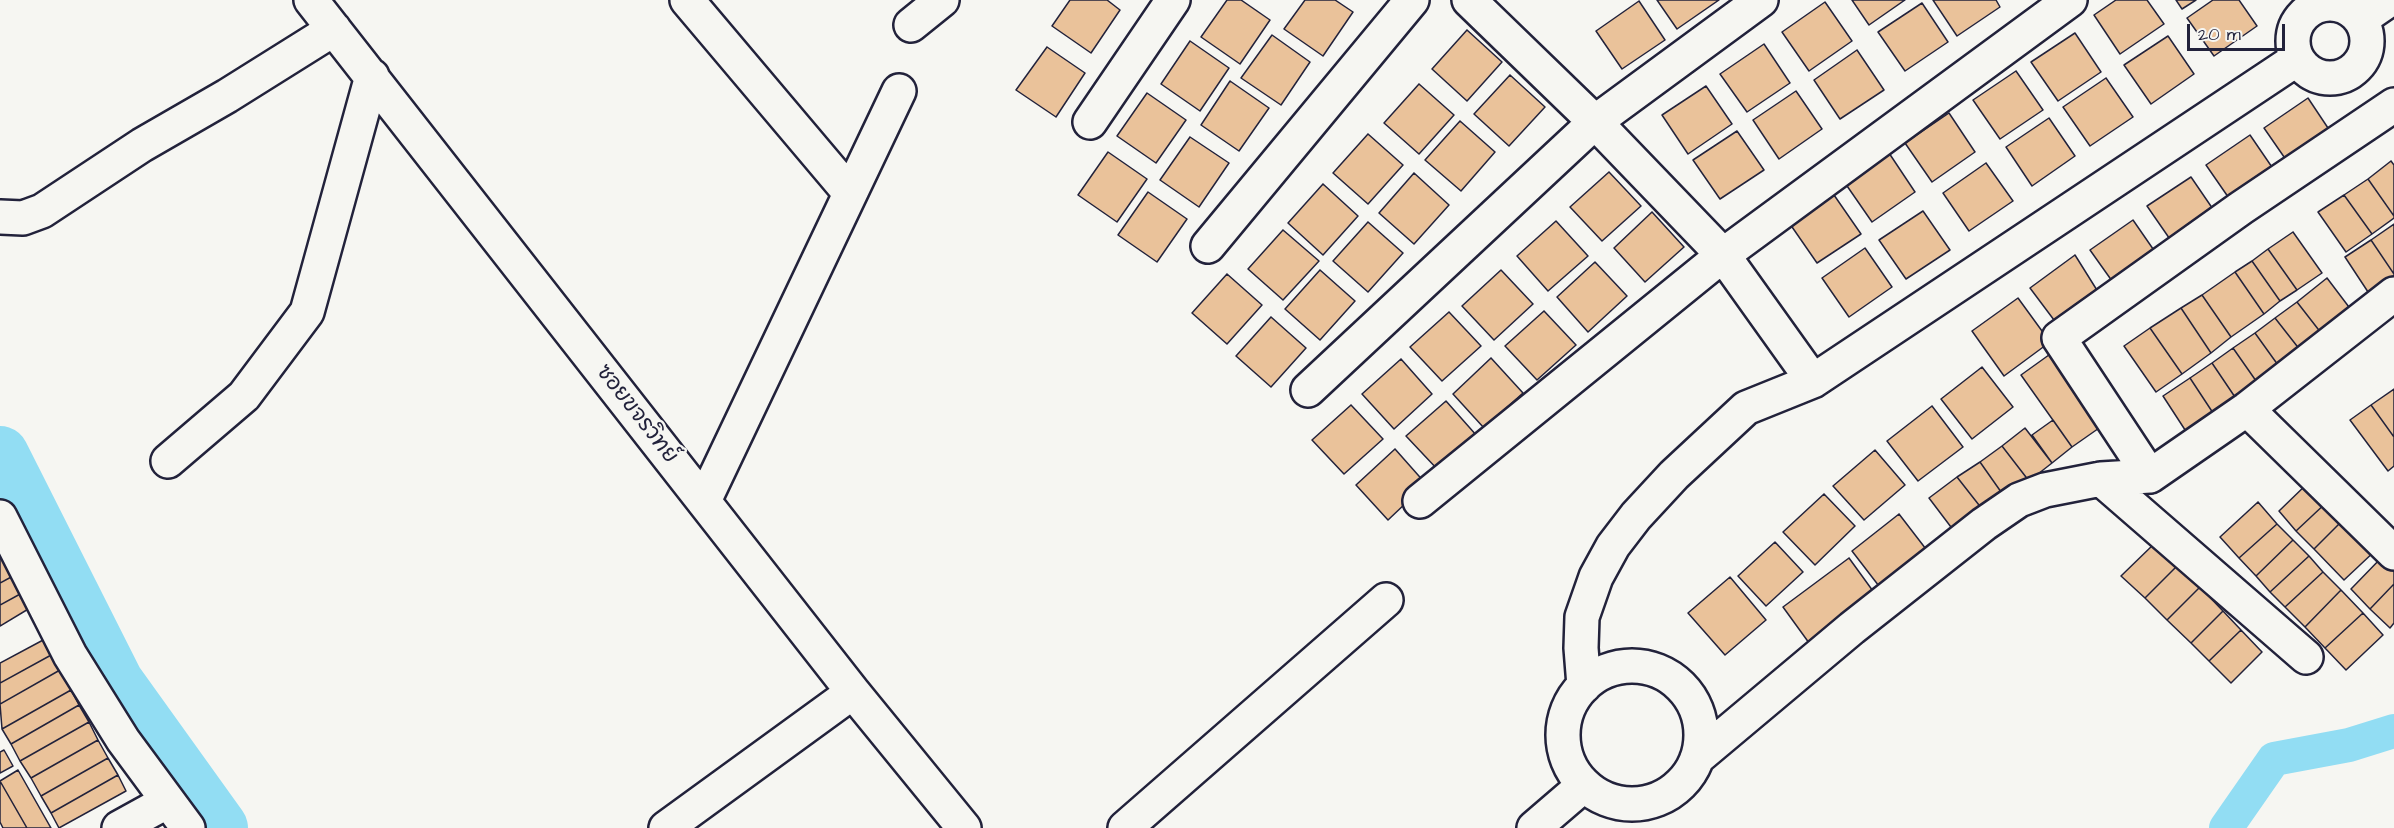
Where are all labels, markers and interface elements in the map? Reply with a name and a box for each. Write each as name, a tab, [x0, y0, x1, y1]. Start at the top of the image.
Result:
scale bar	[2190, 12, 2288, 50]
text: 20 m	[2198, 22, 2241, 47]
street label: ซอยขจรวิทย์	[589, 360, 683, 470]

